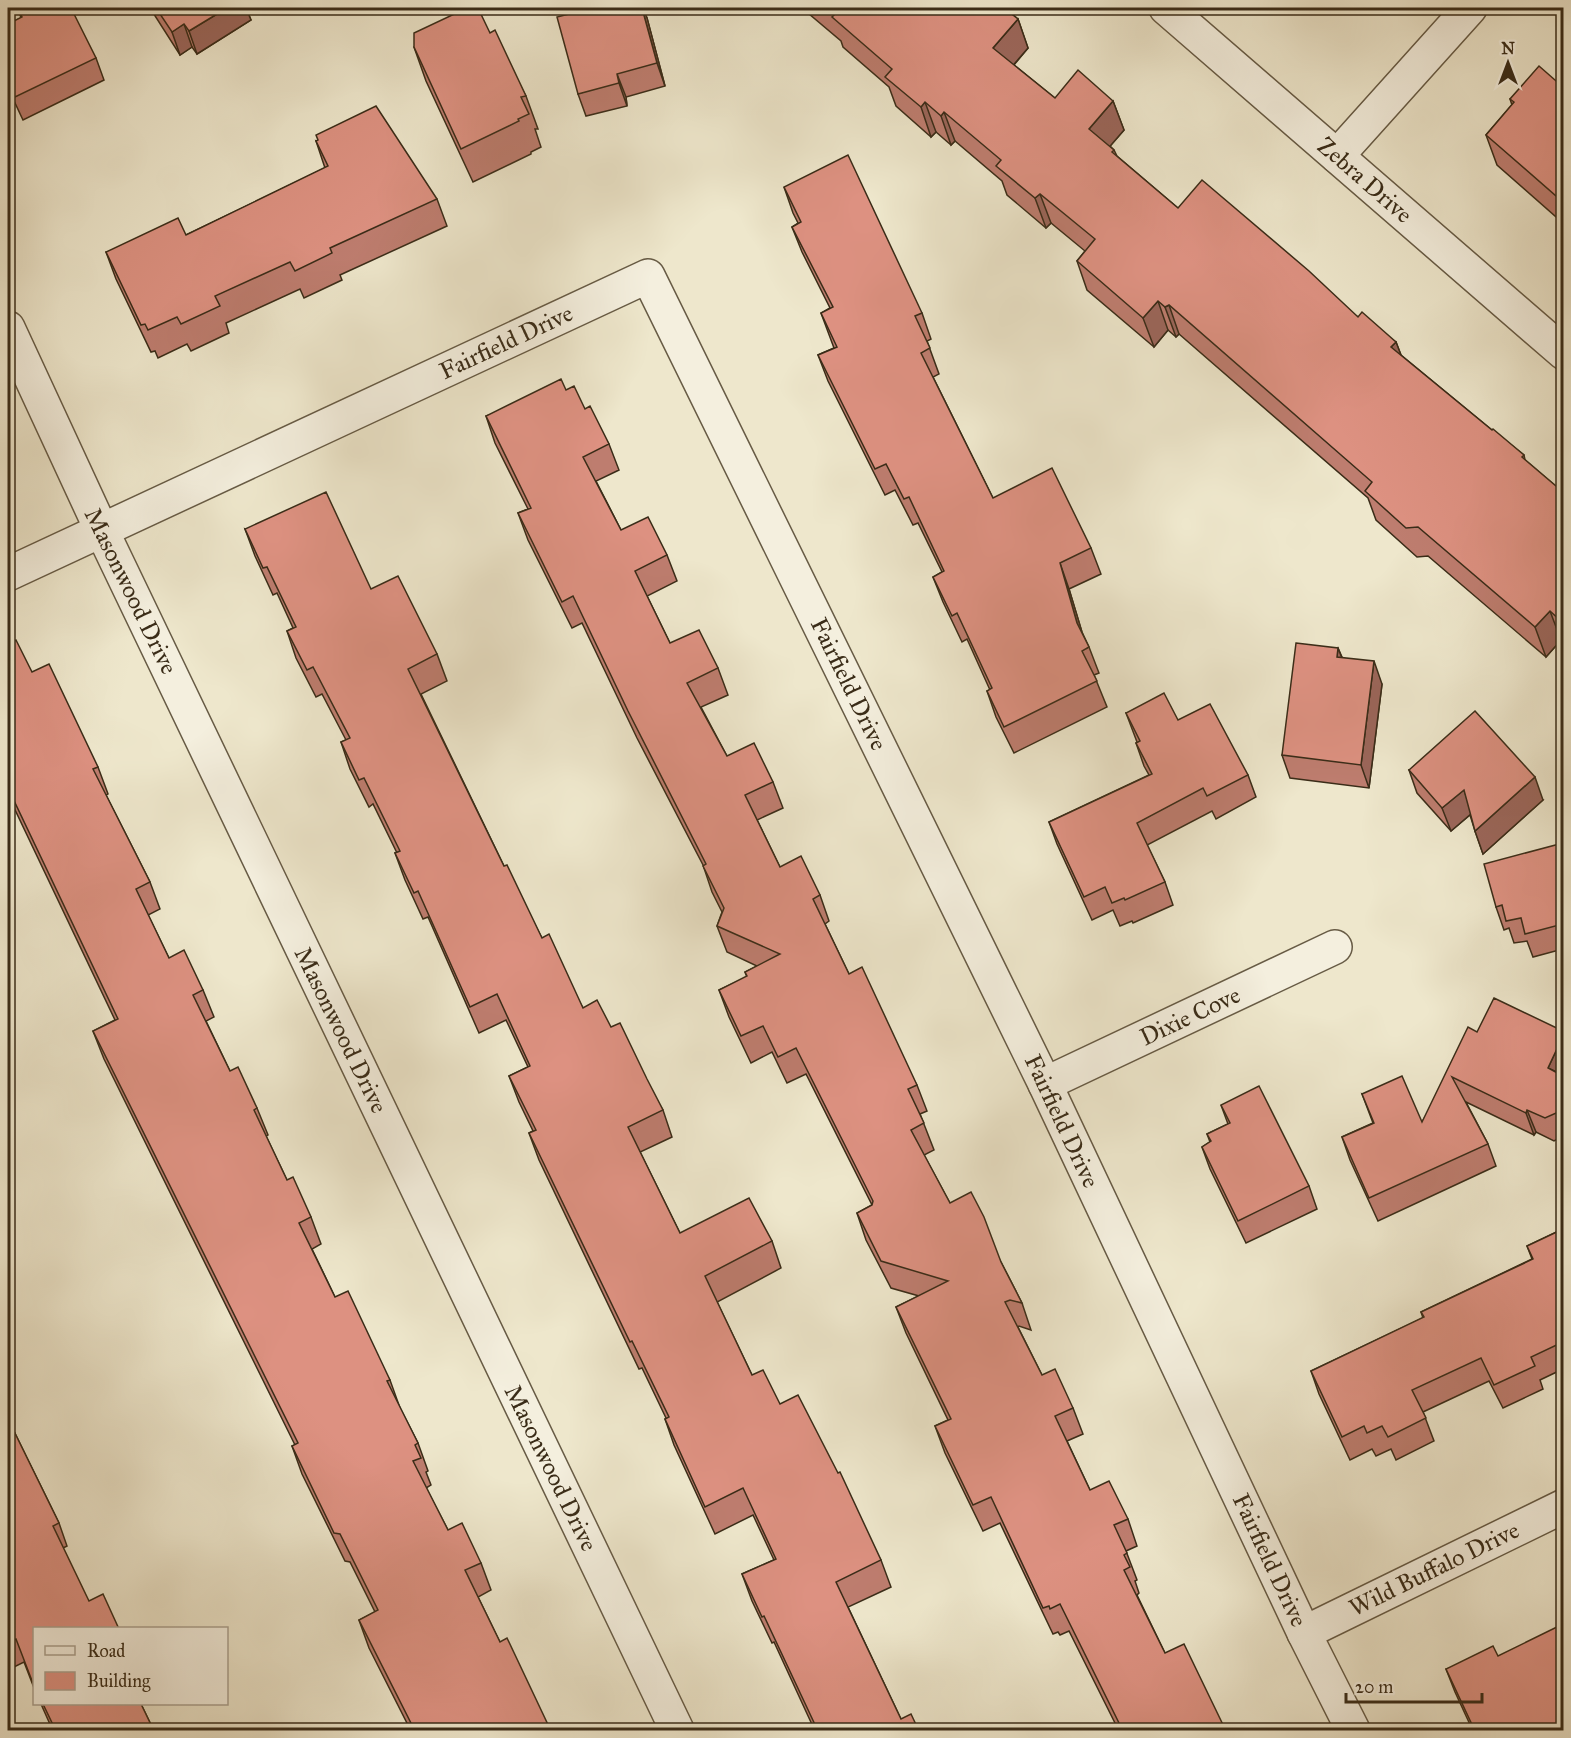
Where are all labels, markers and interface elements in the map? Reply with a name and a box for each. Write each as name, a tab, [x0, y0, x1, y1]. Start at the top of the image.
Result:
north arrow	[1478, 33, 1538, 93]
text: N	[1501, 39, 1515, 58]
street label: Zebra Drive	[1311, 131, 1419, 229]
street label: Fairfield Drive	[434, 298, 578, 386]
street label: Masonwood Drive	[78, 503, 184, 679]
street label: Fairfield Drive	[804, 613, 894, 755]
street label: Masonwood Drive	[288, 942, 394, 1118]
street label: Dixie Cove	[1135, 980, 1245, 1052]
street label: Fairfield Drive	[1018, 1049, 1106, 1193]
street label: Masonwood Drive	[498, 1380, 604, 1556]
street label: Fairfield Drive	[1226, 1488, 1314, 1632]
street label: Wild Buffalo Drive	[1344, 1515, 1524, 1623]
legend	[33, 1627, 228, 1705]
text: Road	[87, 1640, 125, 1662]
scale bar	[1346, 1666, 1482, 1704]
text: Building	[87, 1670, 151, 1693]
text: 20 m	[1355, 1676, 1393, 1698]

